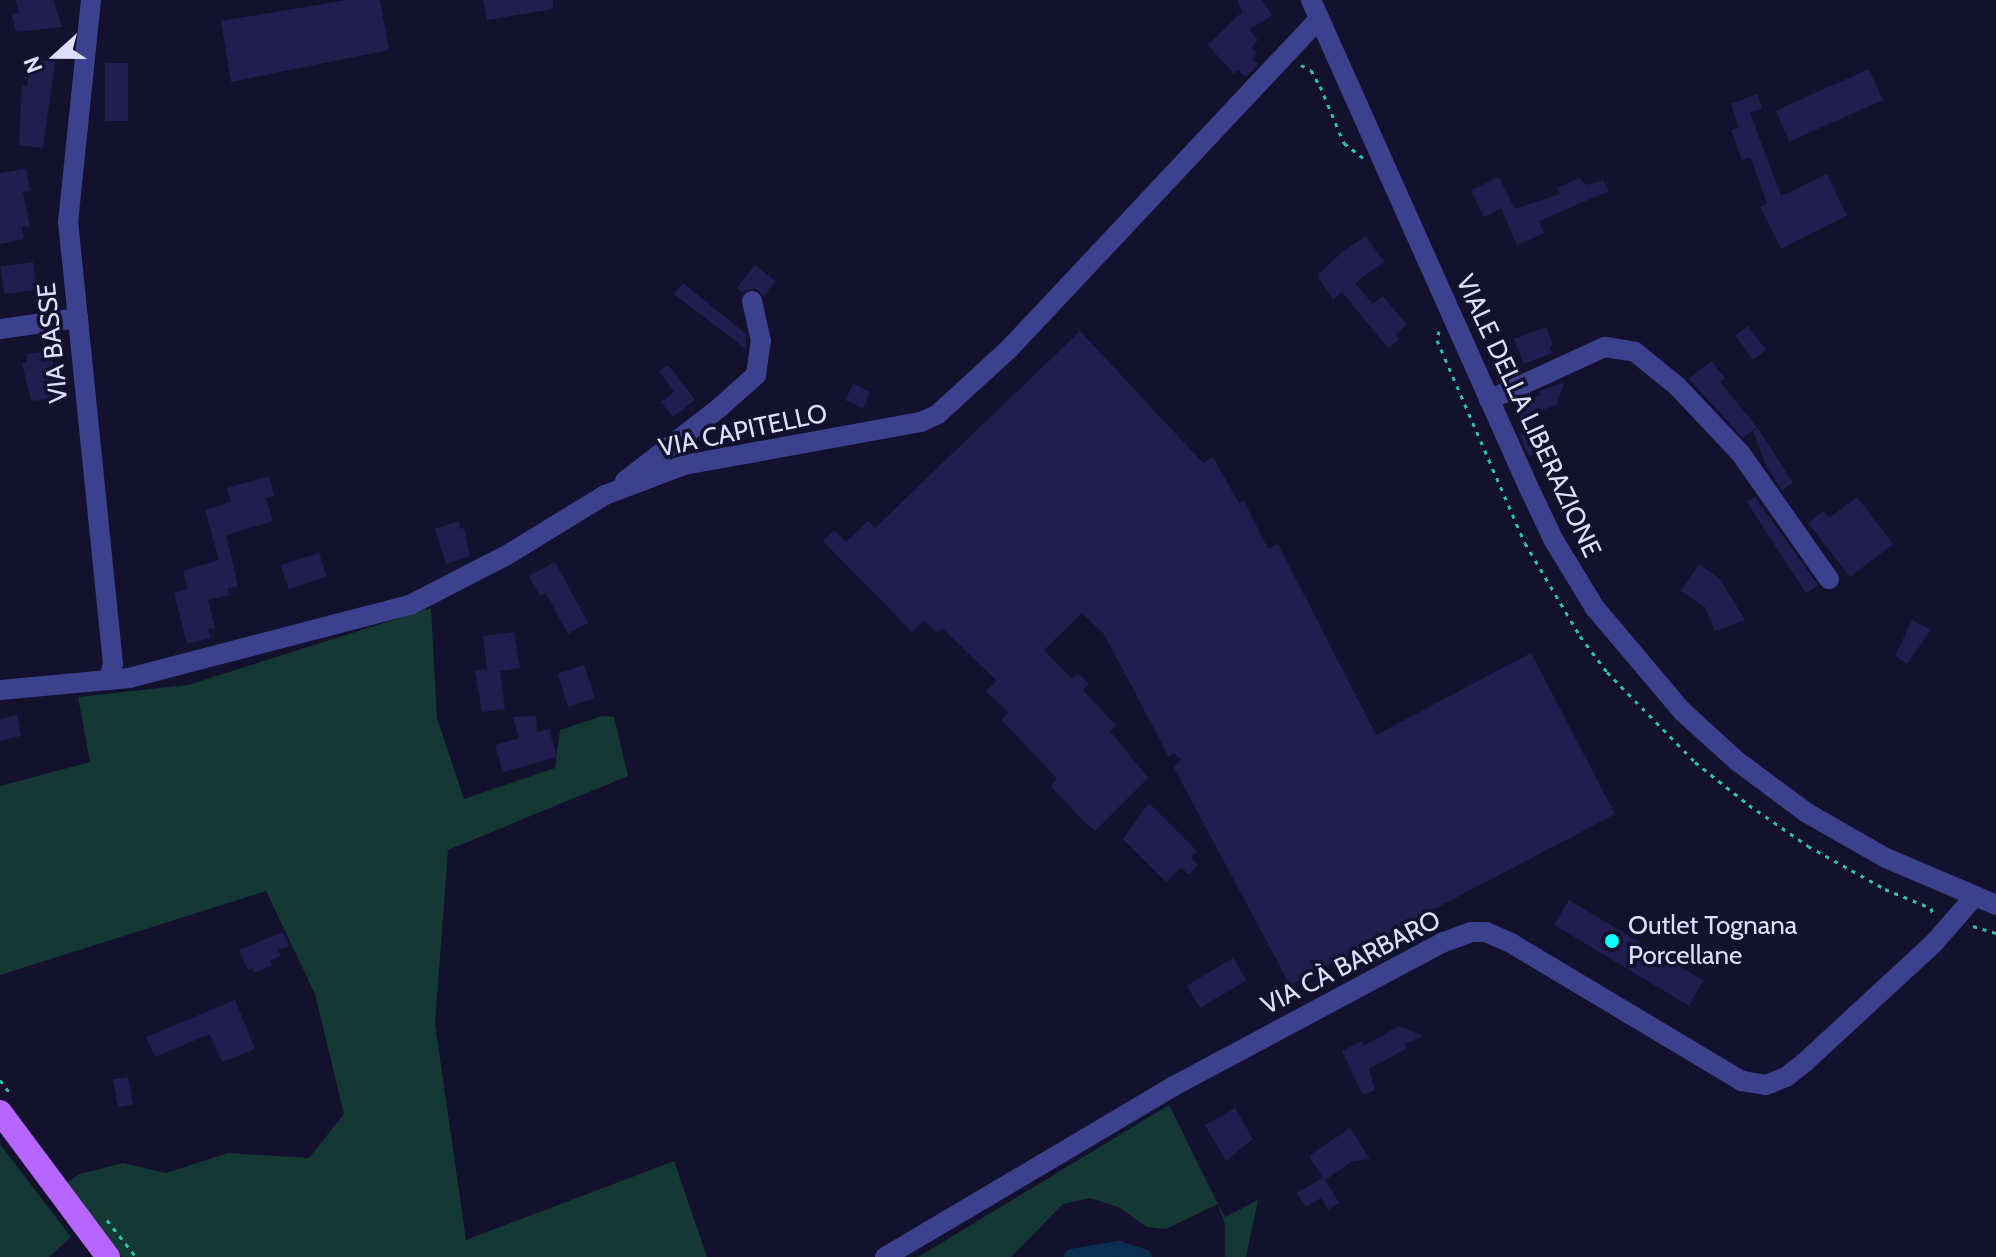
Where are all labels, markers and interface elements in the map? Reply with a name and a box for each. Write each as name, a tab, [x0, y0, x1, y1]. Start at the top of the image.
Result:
north arrow	[16, 16, 96, 96]
text: N	[18, 53, 49, 77]
street label: VIALE DELLA LIBERAZIONE	[1449, 270, 1607, 562]
street label: VIA BASSE	[31, 281, 75, 405]
street label: VIA CAPITELLO	[656, 398, 830, 464]
street label: VIA CÀ BARBARO	[1256, 904, 1446, 1022]
place label: Outlet Tognana Porcellane	[1628, 910, 1797, 972]
marker: Outlet Tognana Porcellane	[1603, 932, 1621, 950]

